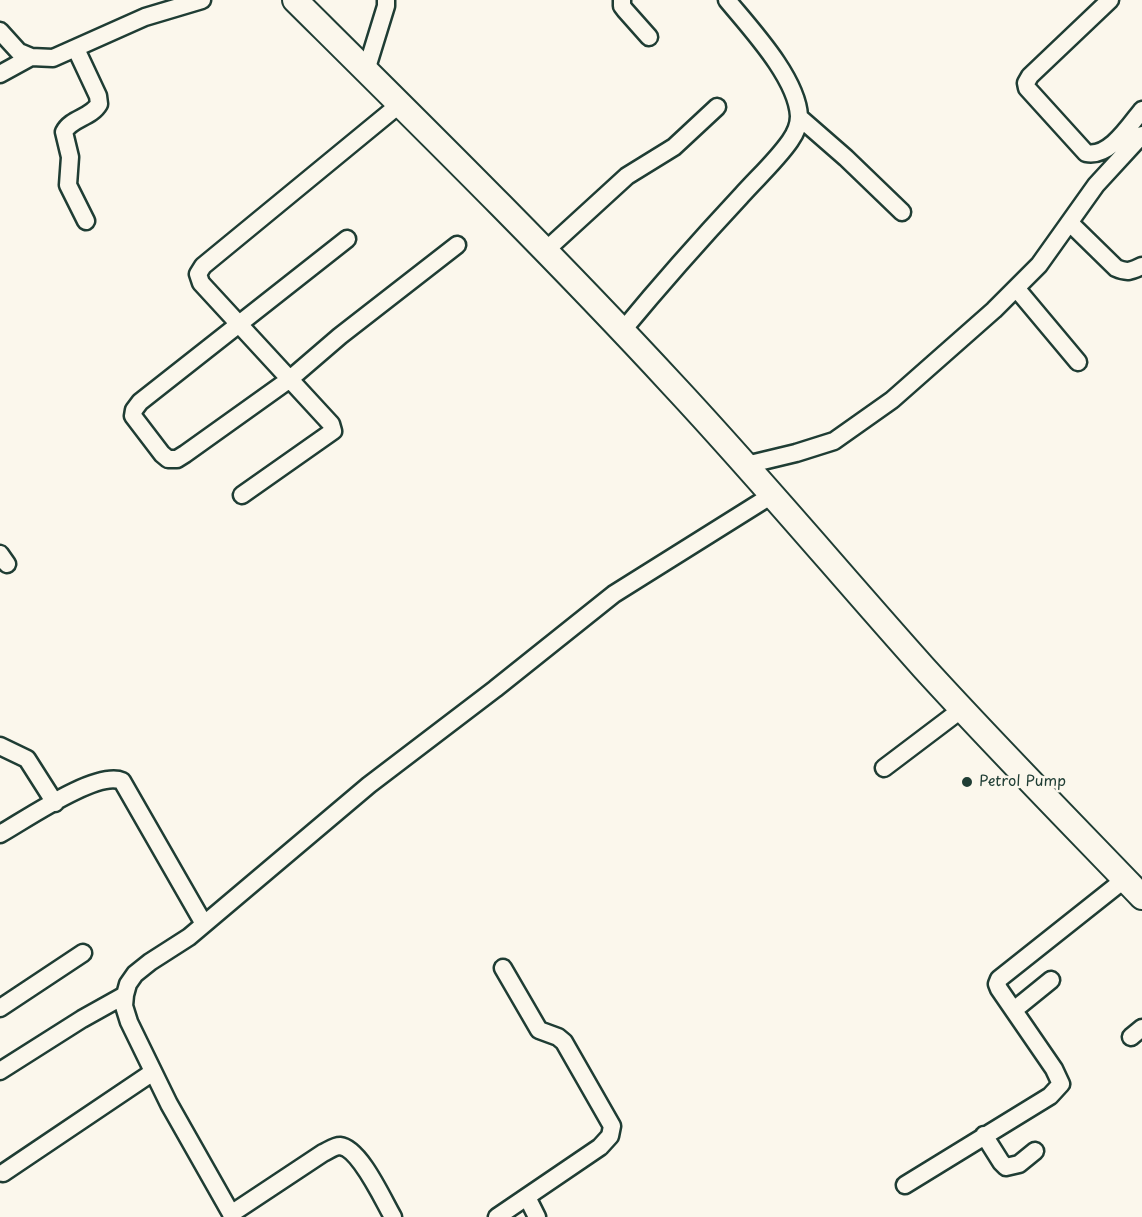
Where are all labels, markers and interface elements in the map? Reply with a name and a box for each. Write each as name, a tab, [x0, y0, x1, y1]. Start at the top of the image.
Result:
place label: Petrol Pump	[979, 773, 1066, 791]
marker: Petrol Pump	[960, 775, 974, 789]

